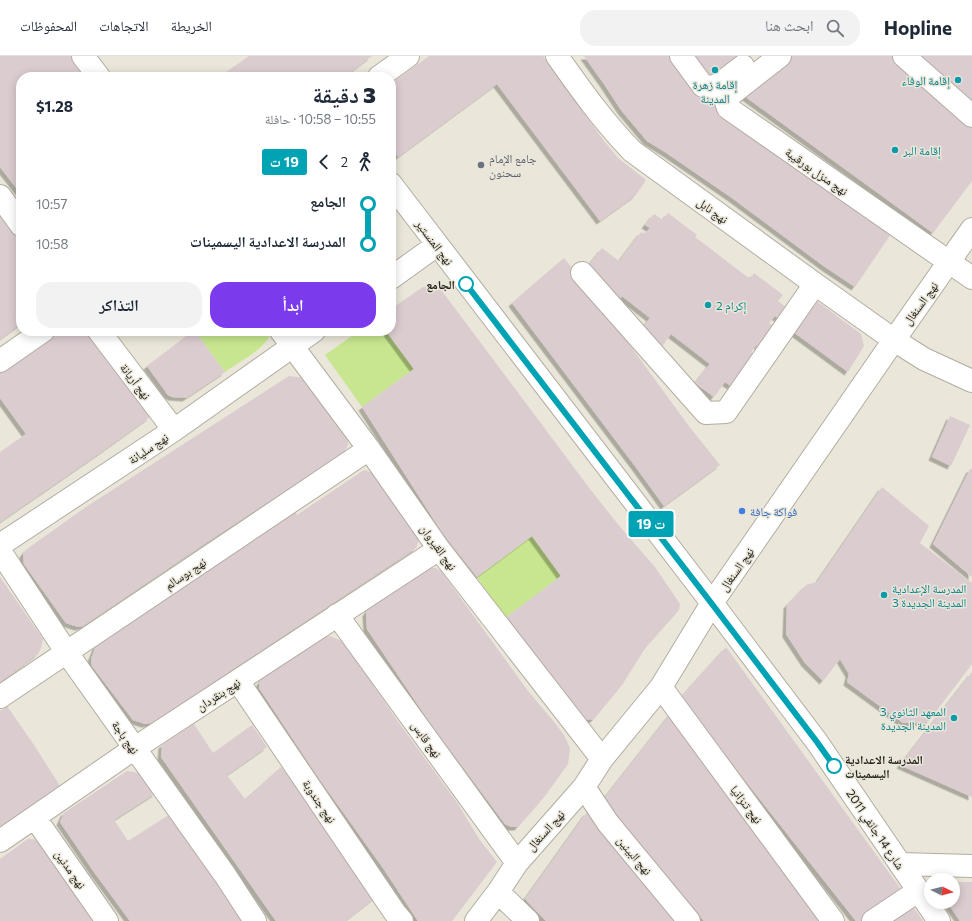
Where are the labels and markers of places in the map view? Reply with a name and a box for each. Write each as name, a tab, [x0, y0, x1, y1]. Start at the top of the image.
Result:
marker: إقامة زهرة المدينة	[710, 65, 720, 75]
place label: إقامة الوفاء	[902, 73, 950, 89]
marker: إقامة الوفاء	[953, 75, 963, 85]
place label: إقامة زهرة المدينة	[693, 77, 737, 106]
place label: إقامة البر	[902, 143, 941, 159]
marker: إقامة البر	[890, 145, 900, 155]
place label: جامع الإمام سحنون	[489, 151, 537, 180]
marker: جامع الإمام سحنون	[476, 160, 486, 170]
marker: الجامع	[458, 276, 474, 292]
place label: الجامع	[426, 277, 455, 293]
place label: إكرام 2	[716, 298, 747, 314]
marker: إكرام 2	[703, 300, 713, 310]
place label: فواكة جافة	[750, 504, 797, 519]
marker: فواكة جافة	[737, 506, 747, 516]
place label: المدرسة الإعدادية المدينة الجديدة 3	[892, 581, 967, 610]
marker: المدرسة الإعدادية المدينة الجديدة 3	[879, 590, 889, 600]
place label: 3 المعهد الثانوي المدينة الجديدة	[880, 704, 946, 733]
marker: 3 المعهد الثانوي المدينة الجديدة	[949, 713, 959, 723]
place label: المدرسة الاعدادية اليسمينات	[845, 752, 923, 781]
marker: المدرسة الاعدادية اليسمينات	[826, 758, 842, 774]

